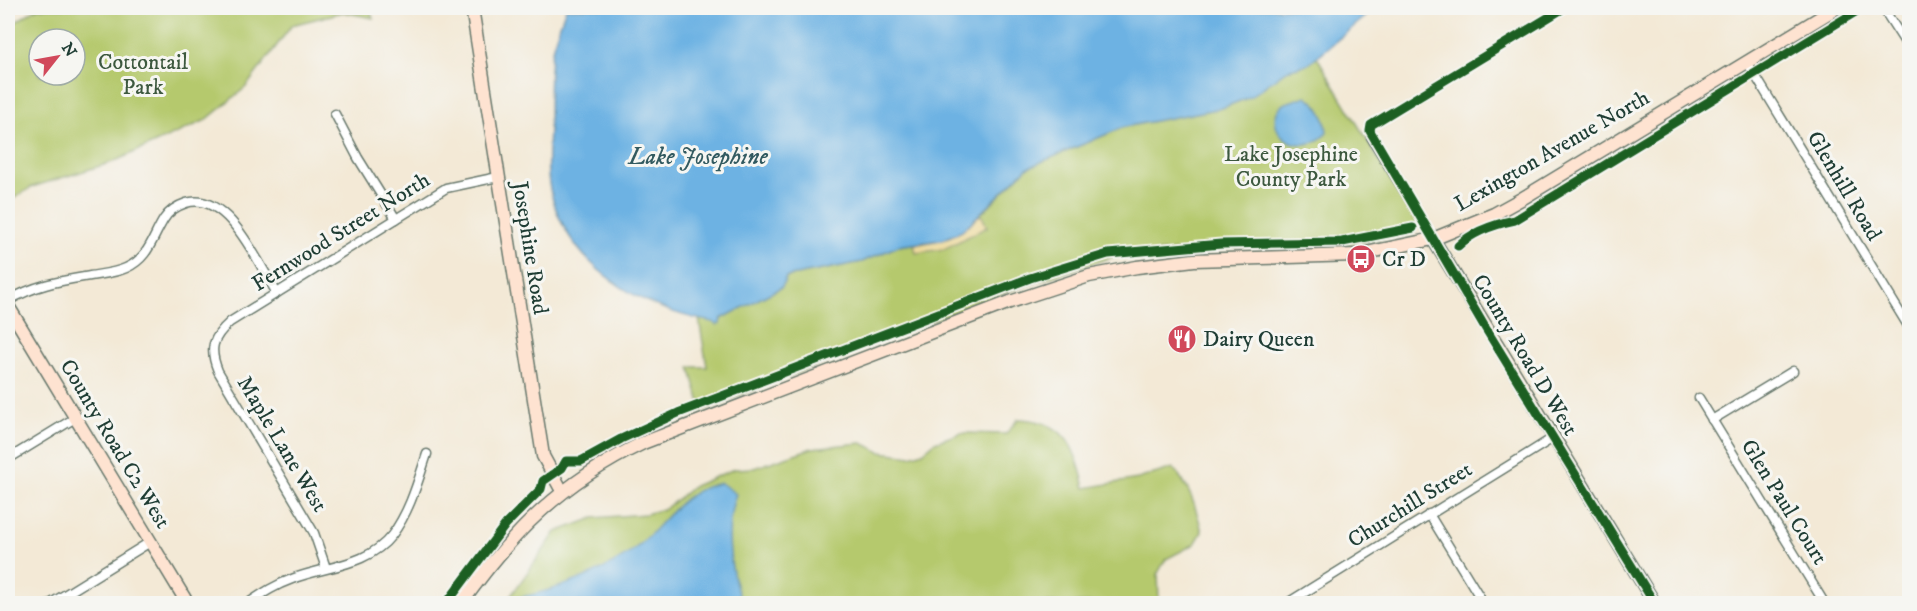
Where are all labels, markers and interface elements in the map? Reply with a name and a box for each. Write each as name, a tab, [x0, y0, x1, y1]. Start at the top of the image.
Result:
north arrow	[27, 27, 87, 87]
text: N	[57, 39, 81, 61]
park label: Cottontail Park	[98, 49, 188, 101]
street label: Lexington Avenue North	[1450, 84, 1655, 218]
street label: Glenhill Road	[1801, 126, 1887, 246]
park label: Lake Josephine County Park	[1224, 141, 1358, 193]
water label: Lake Josephine	[626, 142, 768, 172]
street label: Fernwood Street North	[247, 166, 435, 298]
street label: Josephine Road	[506, 178, 554, 317]
bus stop icon: Cr D	[1345, 243, 1377, 275]
place label: Cr D	[1382, 246, 1426, 273]
street label: County Road D West	[1466, 269, 1584, 441]
restaurant icon: Dairy Queen	[1166, 323, 1198, 355]
place label: Dairy Queen	[1203, 326, 1315, 353]
street label: County Road C2 West	[54, 355, 176, 533]
street label: Maple Lane West	[231, 371, 333, 517]
street label: Glen Paul Court	[1735, 434, 1833, 570]
street label: Churchill Street	[1343, 456, 1477, 554]

